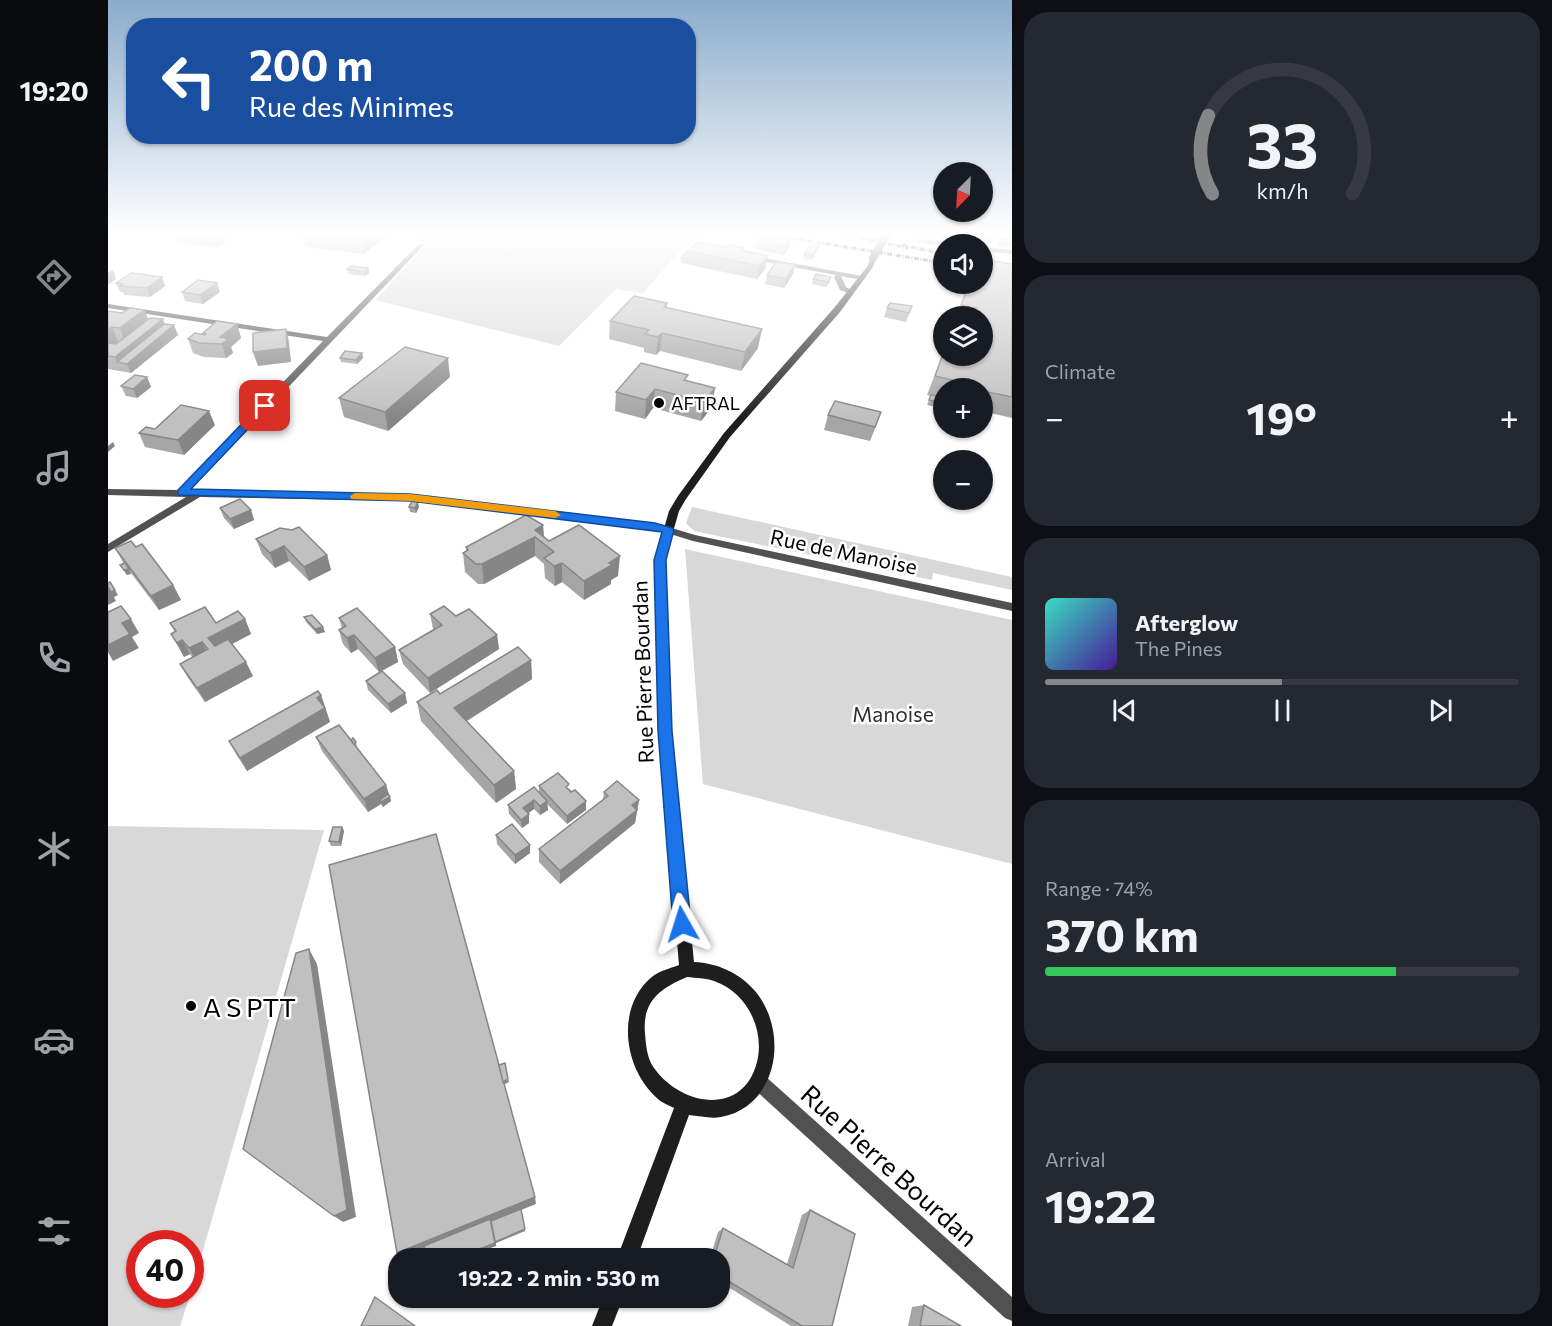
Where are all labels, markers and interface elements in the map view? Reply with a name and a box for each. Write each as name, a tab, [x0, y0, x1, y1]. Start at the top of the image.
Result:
text: 200 m	[249, 38, 373, 90]
icon: left	[150, 42, 228, 120]
text: 19:20	[19, 74, 89, 107]
text: Rue des Minimes	[249, 90, 454, 123]
text: 33	[1246, 106, 1318, 182]
north arrow	[933, 162, 993, 222]
map controls	[933, 162, 993, 510]
text: km/h	[1256, 178, 1308, 204]
button: sound	[933, 234, 993, 294]
icon: directions	[33, 256, 75, 298]
button: layers	[933, 306, 993, 366]
text: Climate	[1045, 359, 1115, 383]
button: +	[933, 378, 993, 438]
pin	[239, 380, 290, 431]
icon: arrive	[248, 389, 281, 422]
text: 19°	[1246, 389, 1317, 444]
place label: AFTRAL	[671, 392, 740, 414]
marker: AFTRAL	[652, 396, 666, 410]
text: −	[1045, 396, 1064, 437]
text: +	[1500, 396, 1519, 437]
icon: music	[33, 447, 75, 489]
button: −	[933, 450, 993, 510]
street label: Rue de Manoise	[768, 523, 920, 579]
street label: Rue Pierre Bourdan	[626, 580, 658, 764]
text: Afterglow	[1135, 609, 1238, 636]
text: The Pines	[1135, 636, 1222, 660]
icon: phone	[33, 637, 75, 679]
icon: previous	[1108, 694, 1141, 727]
icon: pause	[1266, 694, 1299, 727]
icon: next	[1424, 694, 1457, 727]
park label: Manoise	[852, 701, 934, 726]
icon: climate	[33, 828, 75, 870]
text: Range · 74%	[1045, 876, 1153, 900]
position arrow	[650, 892, 714, 956]
text: 370 km	[1045, 906, 1199, 961]
place label: A S PTT	[203, 991, 296, 1022]
marker: A S PTT	[184, 999, 198, 1013]
icon: car	[33, 1019, 75, 1061]
street label: Rue Pierre Bourdan	[795, 1078, 985, 1252]
text: Arrival	[1045, 1147, 1106, 1171]
text: 19:22	[1045, 1177, 1156, 1232]
icon: filters	[33, 1210, 75, 1252]
speed limit sign: 40	[126, 1230, 204, 1308]
text: 19:22 · 2 min · 530 m	[458, 1264, 660, 1291]

